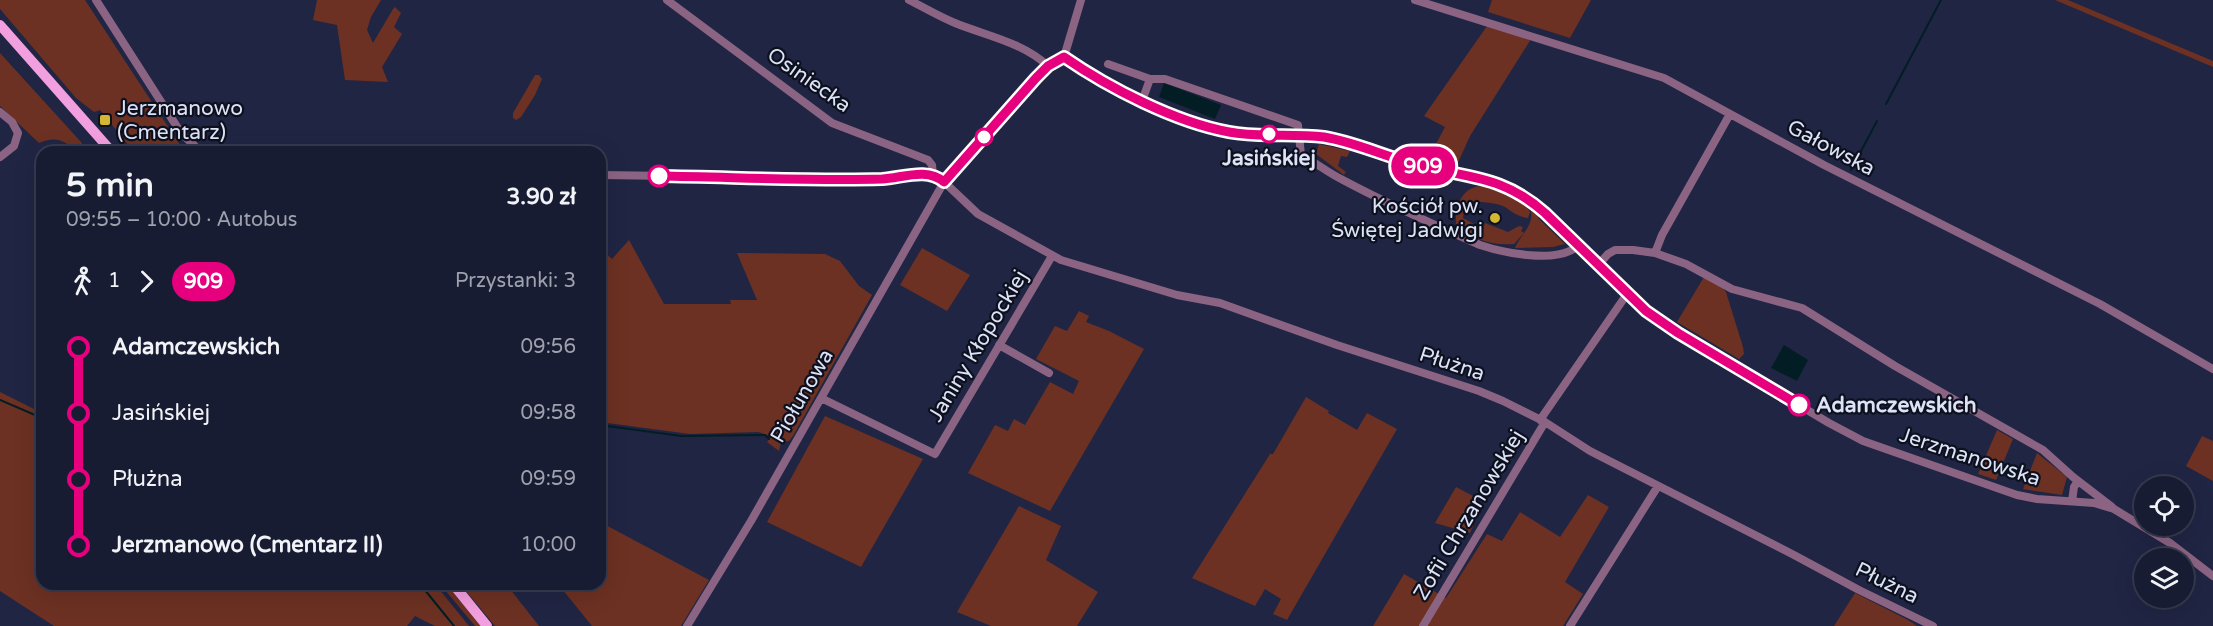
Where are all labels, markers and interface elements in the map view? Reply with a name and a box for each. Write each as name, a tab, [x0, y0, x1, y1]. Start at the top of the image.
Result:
street label: Osiniecka	[762, 42, 856, 118]
place label: Jerzmanowo (Cmentarz)	[117, 96, 243, 145]
marker: Jerzmanowo (Cmentarz)	[98, 113, 112, 127]
street label: Gałowska	[1783, 115, 1879, 181]
marker: Jasińskiej	[1260, 125, 1278, 143]
unlabelled marker	[975, 128, 993, 146]
place label: Jasińskiej	[1221, 146, 1316, 171]
line badge: 909	[1388, 146, 1458, 186]
text: 909	[1403, 154, 1443, 179]
unlabelled marker	[648, 165, 670, 187]
text: 5 min	[66, 166, 154, 205]
text: 3.90 zł	[506, 184, 576, 210]
place label: Kościół pw. Świętej Jadwigi	[1331, 194, 1483, 243]
text: 09:55 – 10:00 · Autobus	[66, 208, 297, 232]
marker: Kościół pw. Świętej Jadwigi	[1488, 211, 1502, 225]
icon: walk	[66, 265, 99, 298]
icon: forward	[130, 265, 163, 298]
street label: Janiny Kłopockiej	[923, 266, 1033, 426]
text: 1	[108, 269, 121, 293]
text: 909	[184, 269, 223, 294]
text: Przystanki: 3	[455, 269, 576, 293]
text: Adamczewskich	[112, 334, 280, 360]
text: 09:56	[521, 335, 576, 359]
street label: Płużna	[1416, 342, 1488, 386]
street label: Piołunowa	[765, 345, 839, 447]
place label: Adamczewskich	[1816, 393, 1977, 418]
marker: Adamczewskich	[1788, 394, 1810, 416]
text: Jasińskiej	[112, 400, 210, 426]
text: 09:58	[521, 401, 576, 425]
street label: Jerzmanowska	[1897, 422, 2043, 492]
street label: Zofii Chrzanowskiej	[1408, 425, 1530, 605]
text: Płużna	[112, 466, 183, 492]
text: 09:59	[521, 467, 576, 491]
map controls	[2134, 476, 2194, 608]
button: locate	[2134, 476, 2194, 536]
text: Jerzmanowo (Cmentarz II)	[112, 532, 383, 558]
text: 10:00	[521, 533, 576, 557]
button: layers	[2134, 548, 2194, 608]
street label: Płużna	[1851, 557, 1923, 609]

